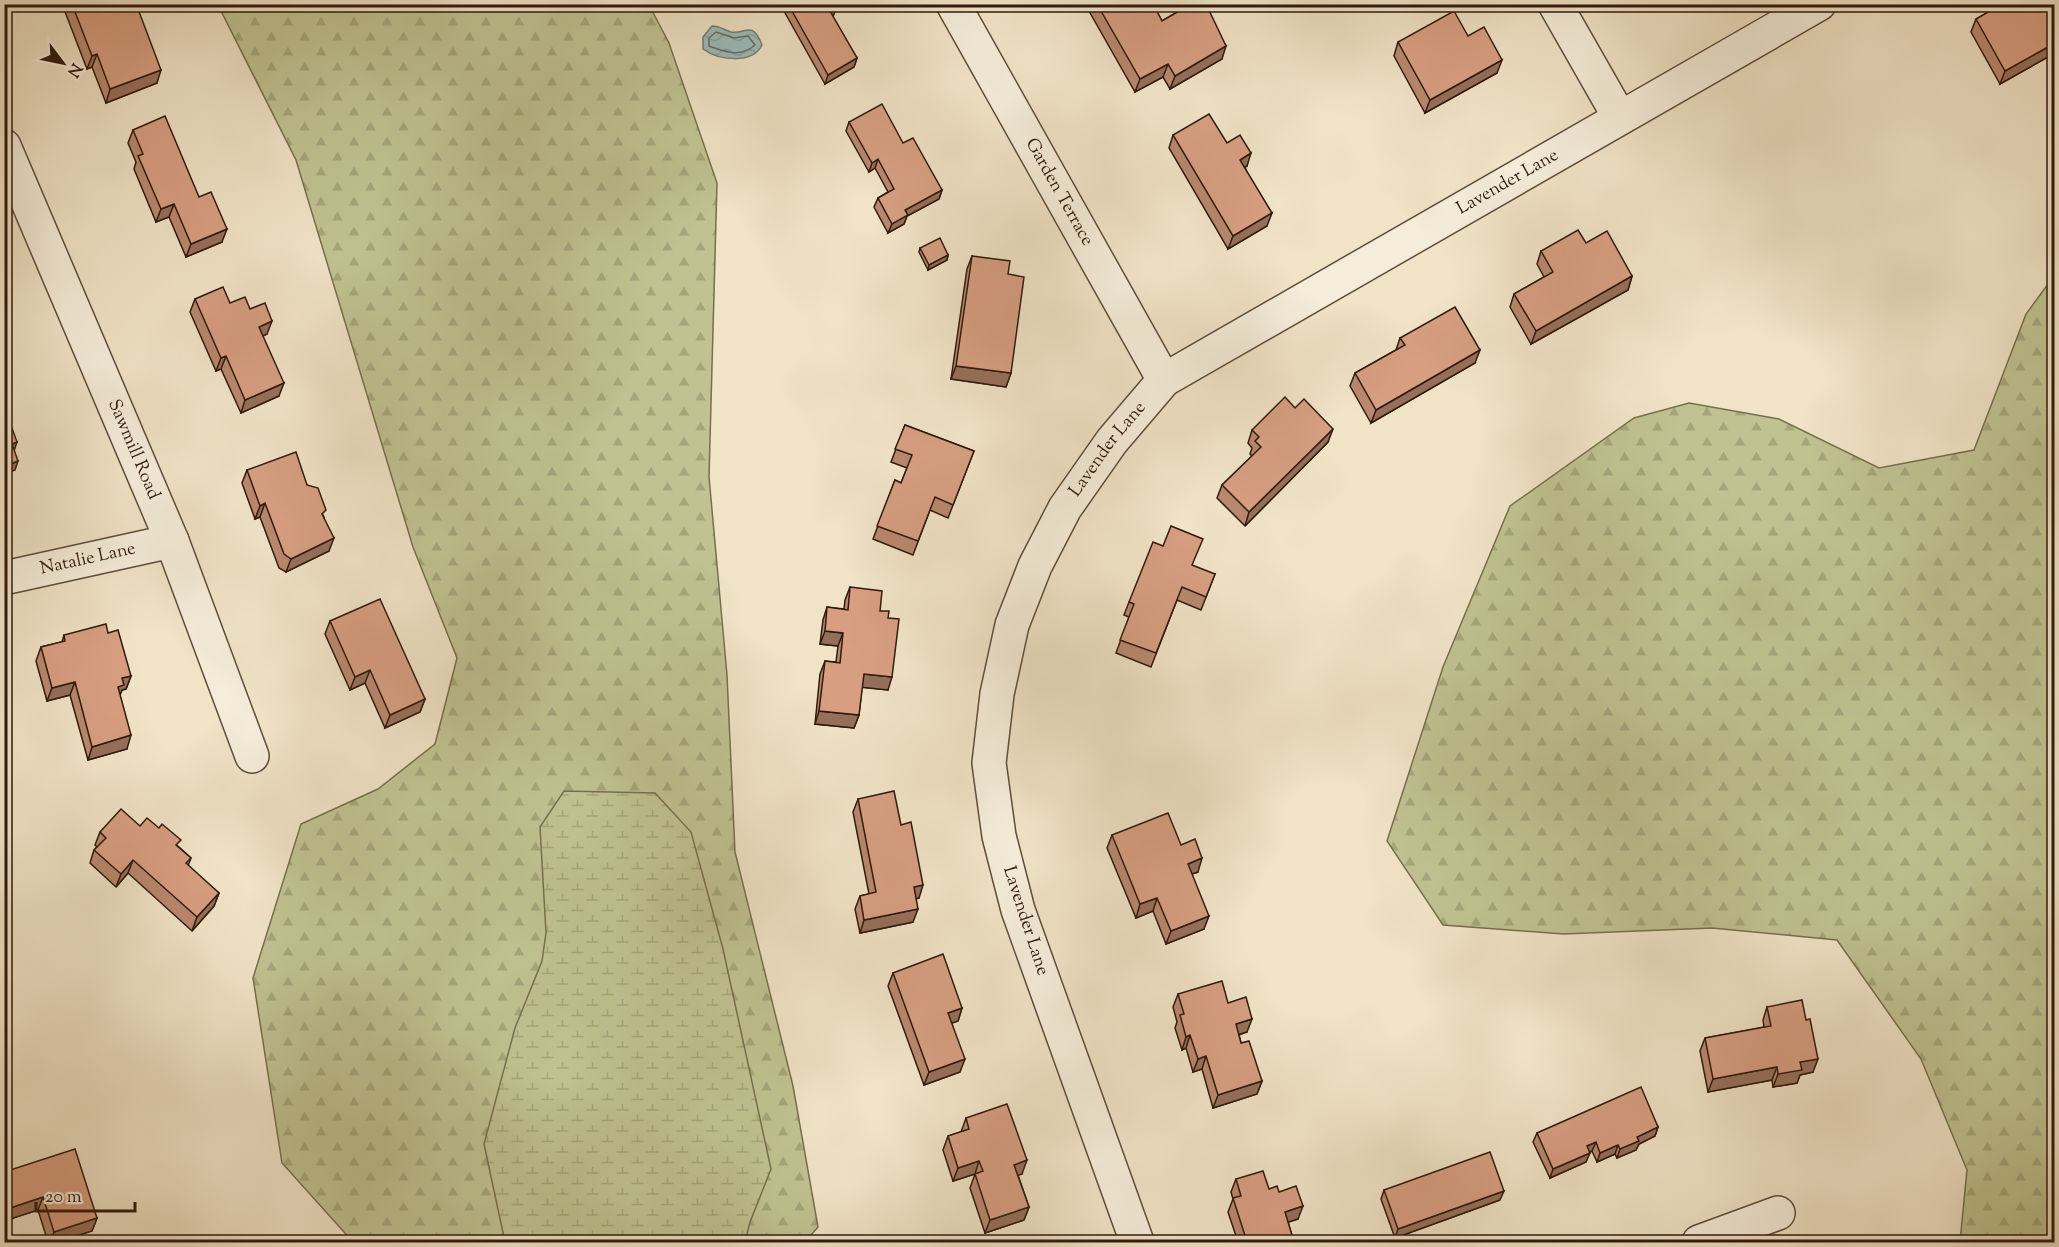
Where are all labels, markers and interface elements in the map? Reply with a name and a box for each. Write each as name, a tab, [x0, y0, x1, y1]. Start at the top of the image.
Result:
north arrow	[33, 33, 93, 93]
text: N	[60, 58, 87, 81]
street label: Garden Terrace	[1018, 134, 1099, 251]
street label: Lavender Lane	[1452, 143, 1564, 222]
street label: Sawmill Road	[100, 396, 166, 504]
street label: Lavender Lane	[1063, 396, 1153, 503]
street label: Natalie Lane	[38, 536, 138, 583]
street label: Lavender Lane	[995, 863, 1055, 979]
scale bar	[36, 1175, 135, 1213]
text: 20 m	[45, 1185, 82, 1211]

